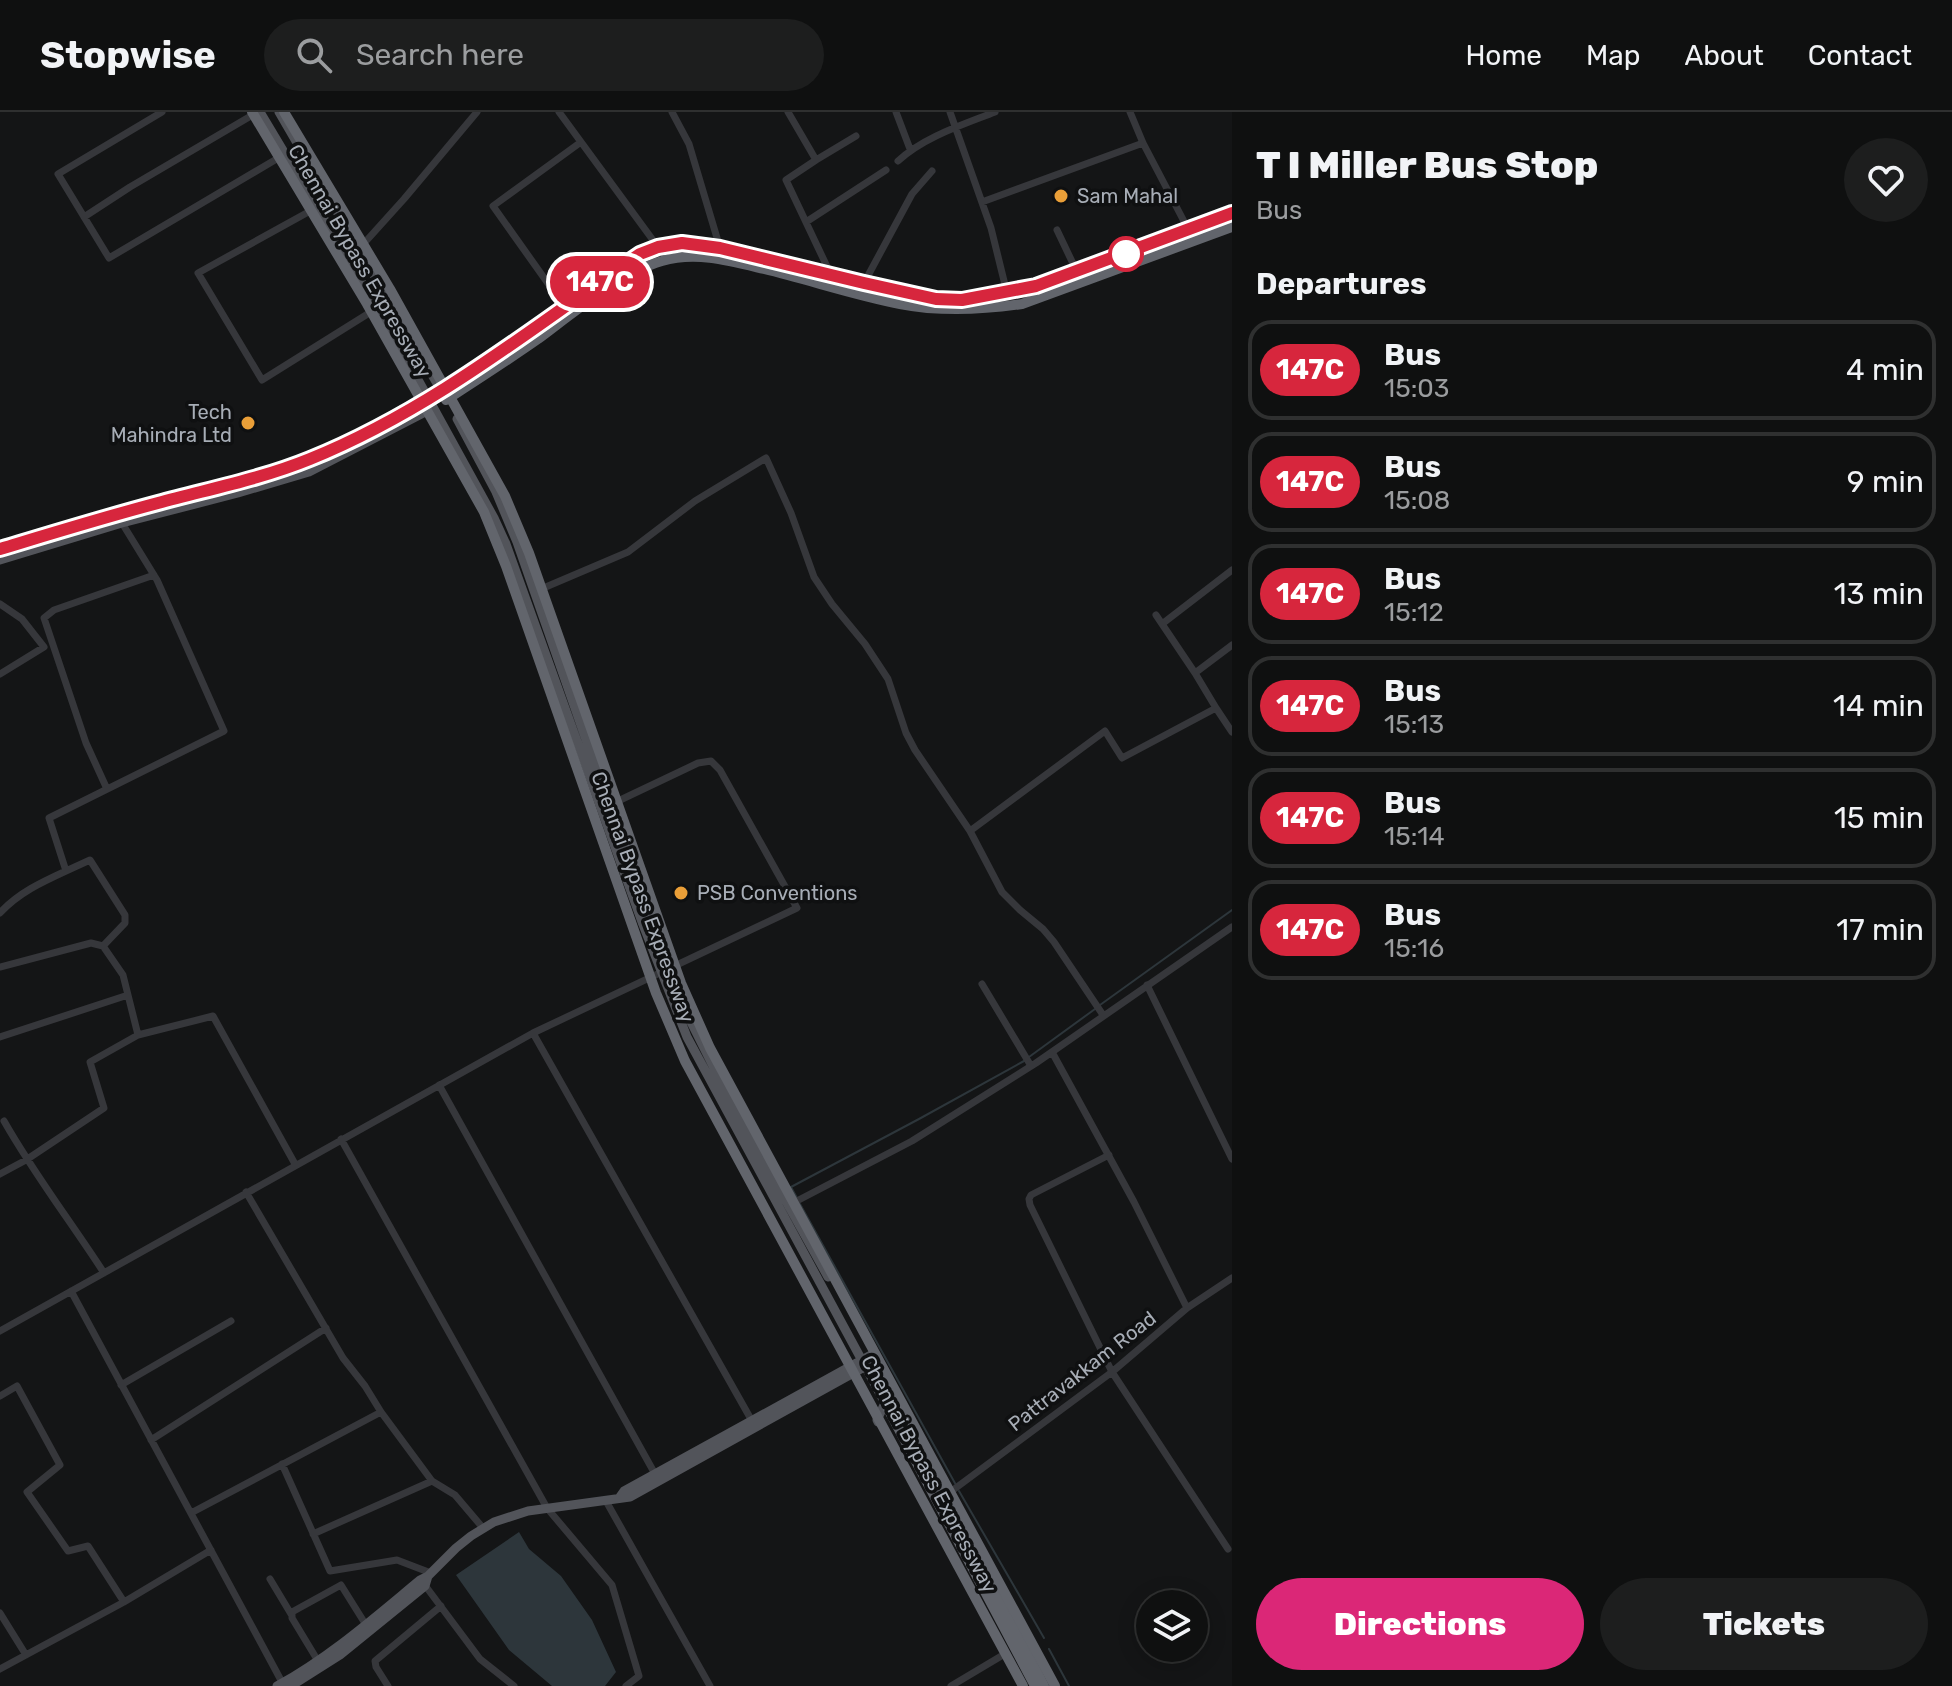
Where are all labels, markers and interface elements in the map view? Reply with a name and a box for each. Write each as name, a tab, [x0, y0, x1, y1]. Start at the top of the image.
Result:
search box	[264, 19, 824, 91]
text: Stopwise	[40, 32, 216, 78]
icon: search	[292, 33, 336, 77]
text: Search here	[356, 37, 524, 73]
text: Home	[1465, 39, 1542, 72]
text: Map	[1586, 39, 1640, 72]
text: About	[1684, 39, 1764, 72]
text: Contact	[1808, 39, 1912, 72]
button: heart	[1844, 138, 1928, 222]
street label: Chennai Bypass Expressway	[283, 140, 437, 382]
text: T I Miller Bus Stop	[1256, 142, 1598, 188]
place label: Sam Mahal	[1077, 184, 1178, 208]
marker: Sam Mahal	[1052, 187, 1070, 205]
text: Bus	[1256, 195, 1302, 226]
unlabelled marker	[1109, 237, 1143, 271]
line badge: 147C	[544, 256, 656, 308]
text: 147C	[566, 265, 634, 298]
text: Departures	[1256, 266, 1427, 302]
text: Bus	[1384, 337, 1441, 373]
text: 4 min	[1846, 352, 1924, 388]
text: 147C	[1276, 353, 1344, 386]
text: 15:03	[1384, 373, 1449, 404]
place label: Tech Mahindra Ltd	[111, 400, 232, 447]
marker: Tech Mahindra Ltd	[239, 414, 257, 432]
text: Bus	[1384, 449, 1441, 485]
text: 9 min	[1847, 464, 1924, 500]
text: 147C	[1276, 465, 1344, 498]
text: 15:08	[1384, 485, 1450, 516]
text: Bus	[1384, 561, 1441, 597]
text: 13 min	[1834, 576, 1924, 612]
text: 147C	[1276, 577, 1344, 610]
text: 15:12	[1384, 597, 1444, 628]
text: Bus	[1384, 673, 1441, 709]
text: 14 min	[1833, 688, 1924, 724]
text: 147C	[1276, 689, 1344, 722]
text: 15:13	[1384, 709, 1444, 740]
street label: Chennai Bypass Expressway	[586, 768, 700, 1026]
text: Bus	[1384, 785, 1441, 821]
text: 15 min	[1834, 800, 1924, 836]
text: 147C	[1276, 801, 1344, 834]
text: 15:14	[1384, 821, 1445, 852]
place label: PSB Conventions	[697, 881, 858, 905]
marker: PSB Conventions	[672, 884, 690, 902]
text: Bus	[1384, 897, 1441, 933]
text: 17 min	[1836, 912, 1924, 948]
text: 147C	[1276, 913, 1344, 946]
text: 15:16	[1384, 933, 1444, 964]
street label: Pattravakkam Road	[1003, 1306, 1161, 1436]
street label: Chennai Bypass Expressway	[856, 1351, 1002, 1597]
button: Directions	[1256, 1578, 1584, 1670]
button: Tickets	[1600, 1578, 1928, 1670]
map controls	[1136, 1590, 1208, 1662]
button: layers	[1136, 1590, 1208, 1662]

